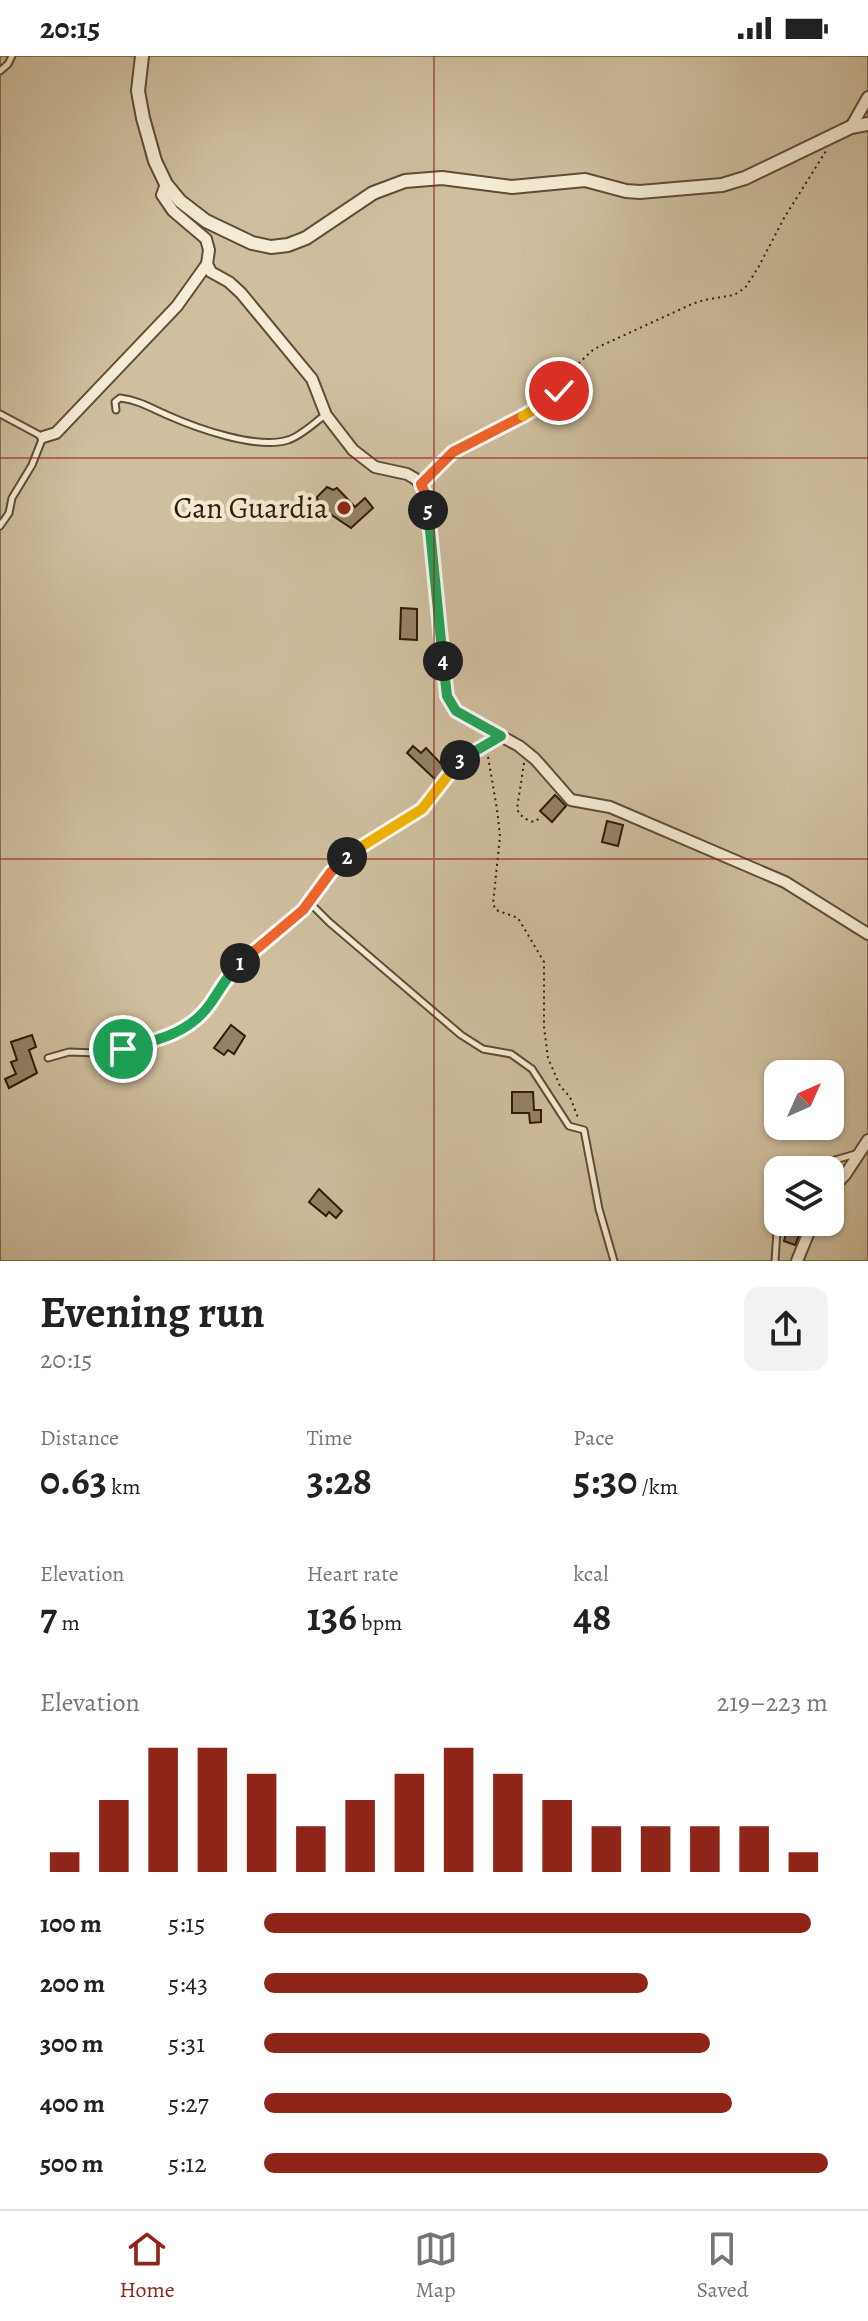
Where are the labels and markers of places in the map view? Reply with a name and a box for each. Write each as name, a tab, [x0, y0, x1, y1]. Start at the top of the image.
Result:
pin	[525, 357, 593, 425]
place label: Can Guardia	[174, 488, 328, 528]
pin: 5	[408, 490, 448, 530]
marker: Can Guardia	[335, 499, 353, 517]
pin: 4	[423, 641, 463, 681]
pin: 3	[440, 740, 480, 780]
pin: 2	[327, 837, 367, 877]
pin: 1	[220, 943, 260, 983]
pin	[89, 1015, 157, 1083]

